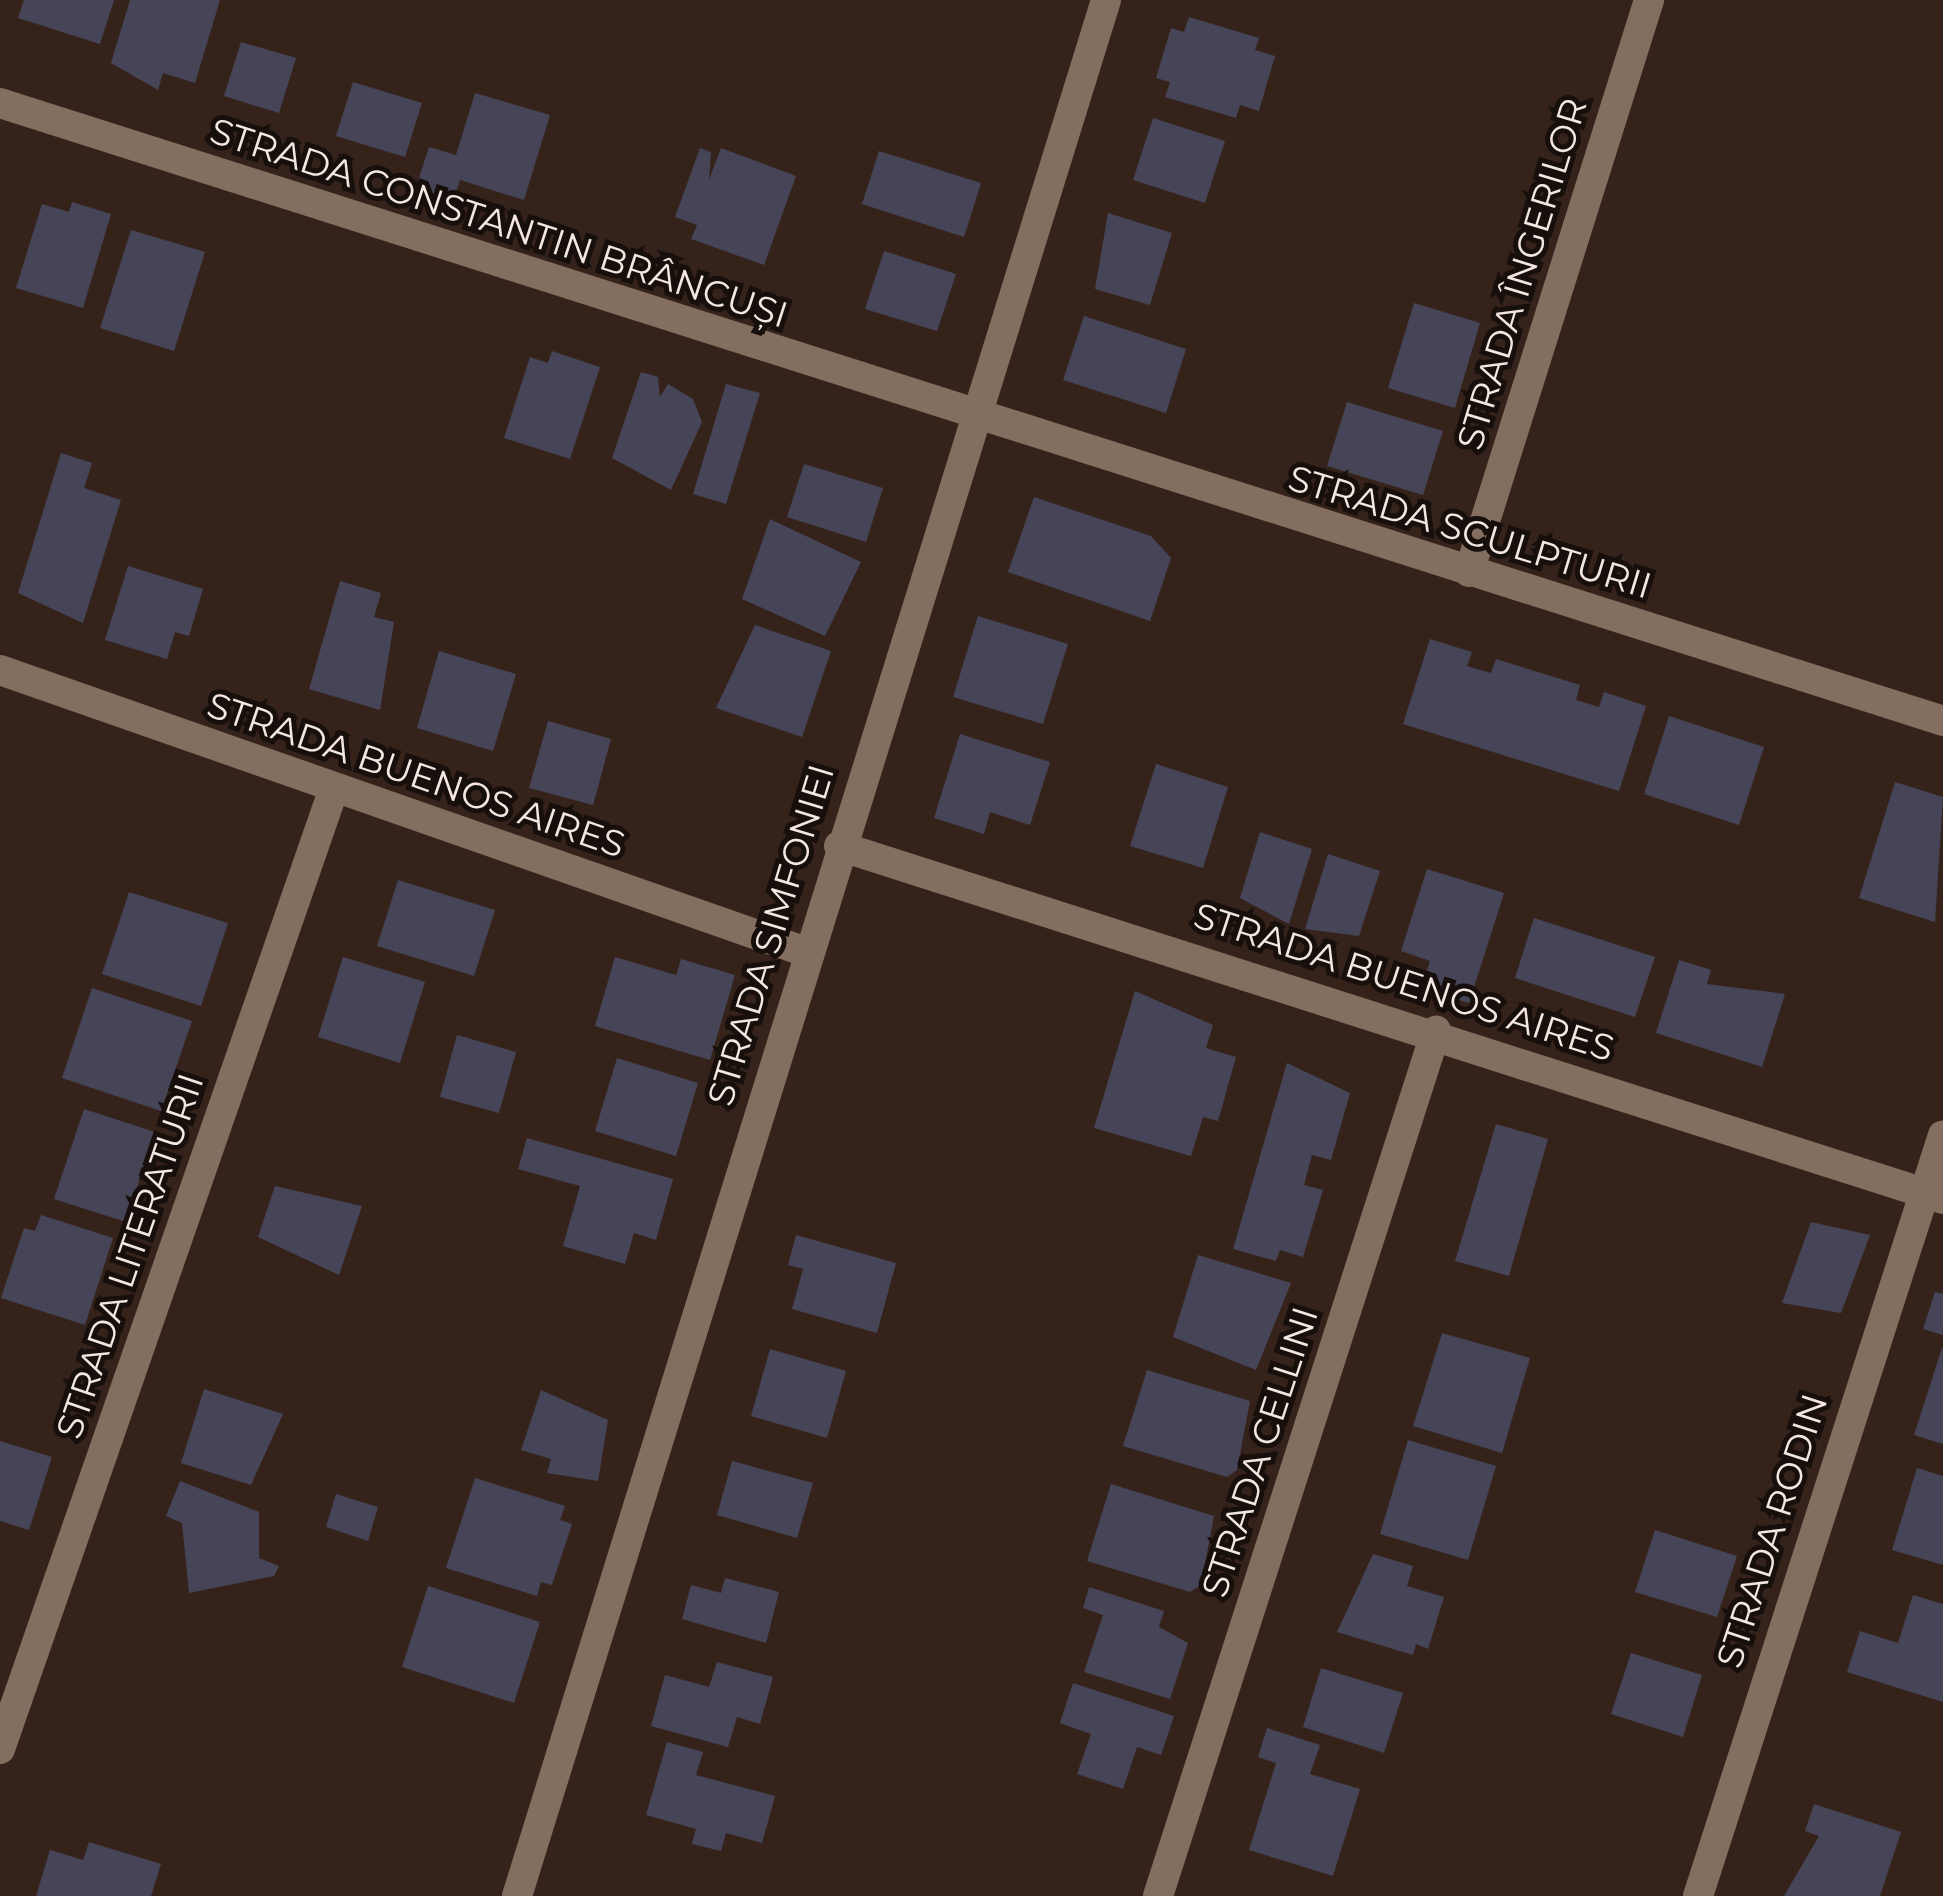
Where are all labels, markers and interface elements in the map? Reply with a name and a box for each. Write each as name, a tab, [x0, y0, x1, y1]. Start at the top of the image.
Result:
street label: STRADA ÎNGERILOR	[1448, 93, 1596, 455]
street label: STRADA CONSTANTIN BRÂNCUȘI	[205, 109, 793, 337]
street label: STRADA SCULPTURII	[1283, 456, 1657, 608]
street label: STRADA BUENOS AIRES	[202, 683, 630, 867]
street label: STRADA SIMFONIEI	[699, 759, 843, 1111]
street label: STRADA BUENOS AIRES	[1189, 894, 1619, 1070]
street label: STRADA LITERATURII	[47, 1068, 213, 1444]
street label: STRADA CELLINI	[1193, 1302, 1327, 1602]
street label: STRADA RODIN	[1707, 1389, 1837, 1673]

